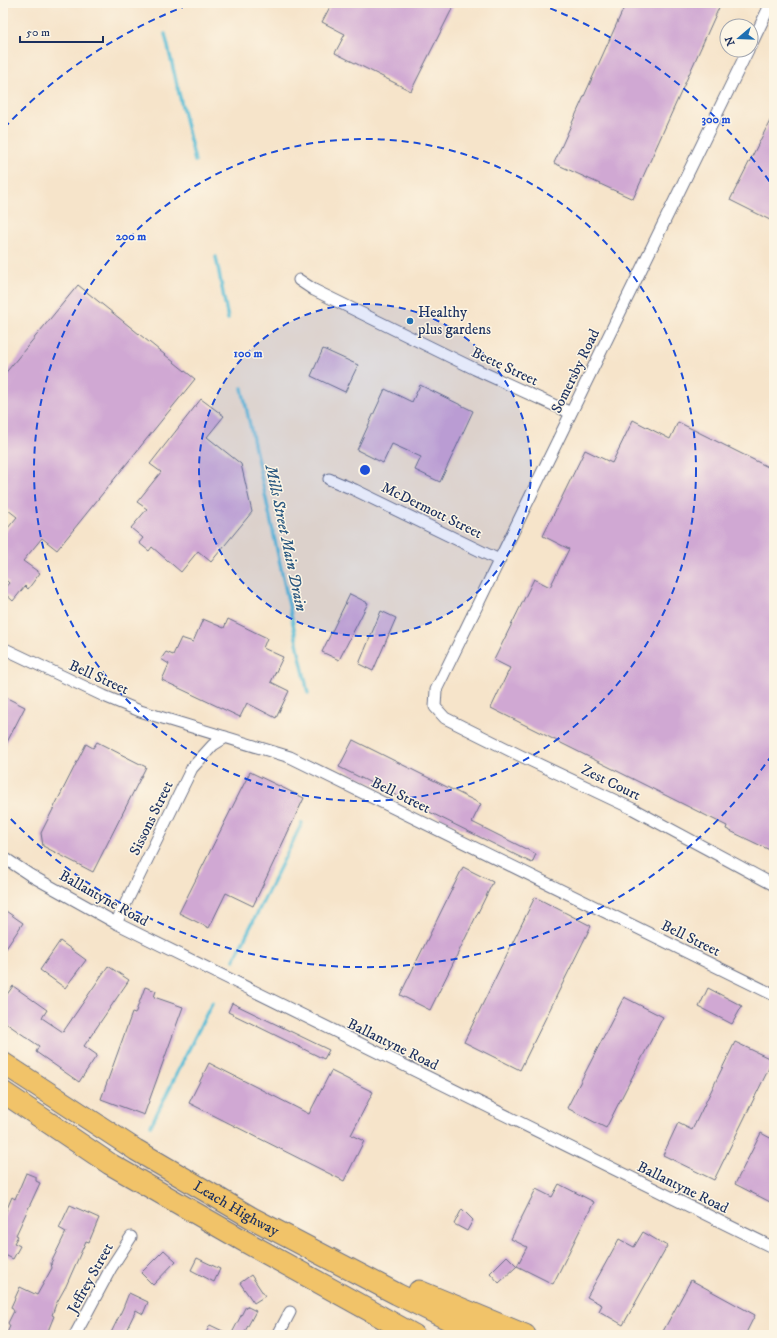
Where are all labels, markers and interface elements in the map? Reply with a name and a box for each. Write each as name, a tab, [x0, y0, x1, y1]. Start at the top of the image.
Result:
scale bar	[20, 18, 103, 44]
north arrow	[719, 18, 759, 58]
text: 50 m	[26, 25, 50, 40]
text: N	[722, 34, 739, 47]
text: 300 m	[702, 112, 730, 127]
text: 200 m	[116, 229, 146, 244]
place label: Healthy plus gardens	[417, 303, 491, 339]
marker: Healthy plus gardens	[405, 316, 415, 326]
street label: Somersby Road	[547, 325, 604, 417]
street label: Beete Street	[468, 343, 541, 390]
text: 100 m	[234, 346, 262, 361]
water label: Mills Street Main Drain	[261, 462, 311, 613]
centre of rings	[358, 463, 372, 477]
street label: McDermott Street	[378, 478, 485, 543]
street label: Bell Street	[66, 656, 132, 699]
street label: Zest Court	[578, 760, 644, 805]
street label: Bell Street	[368, 773, 434, 818]
street label: Sissons Street	[125, 778, 178, 859]
street label: Ballantyne Road	[56, 866, 152, 931]
street label: Bell Street	[658, 916, 724, 961]
street label: Ballantyne Road	[344, 1014, 442, 1075]
street label: Ballantyne Road	[634, 1157, 732, 1218]
street label: Leach Highway	[190, 1177, 283, 1241]
street label: Jeffrey Street	[62, 1239, 118, 1319]

